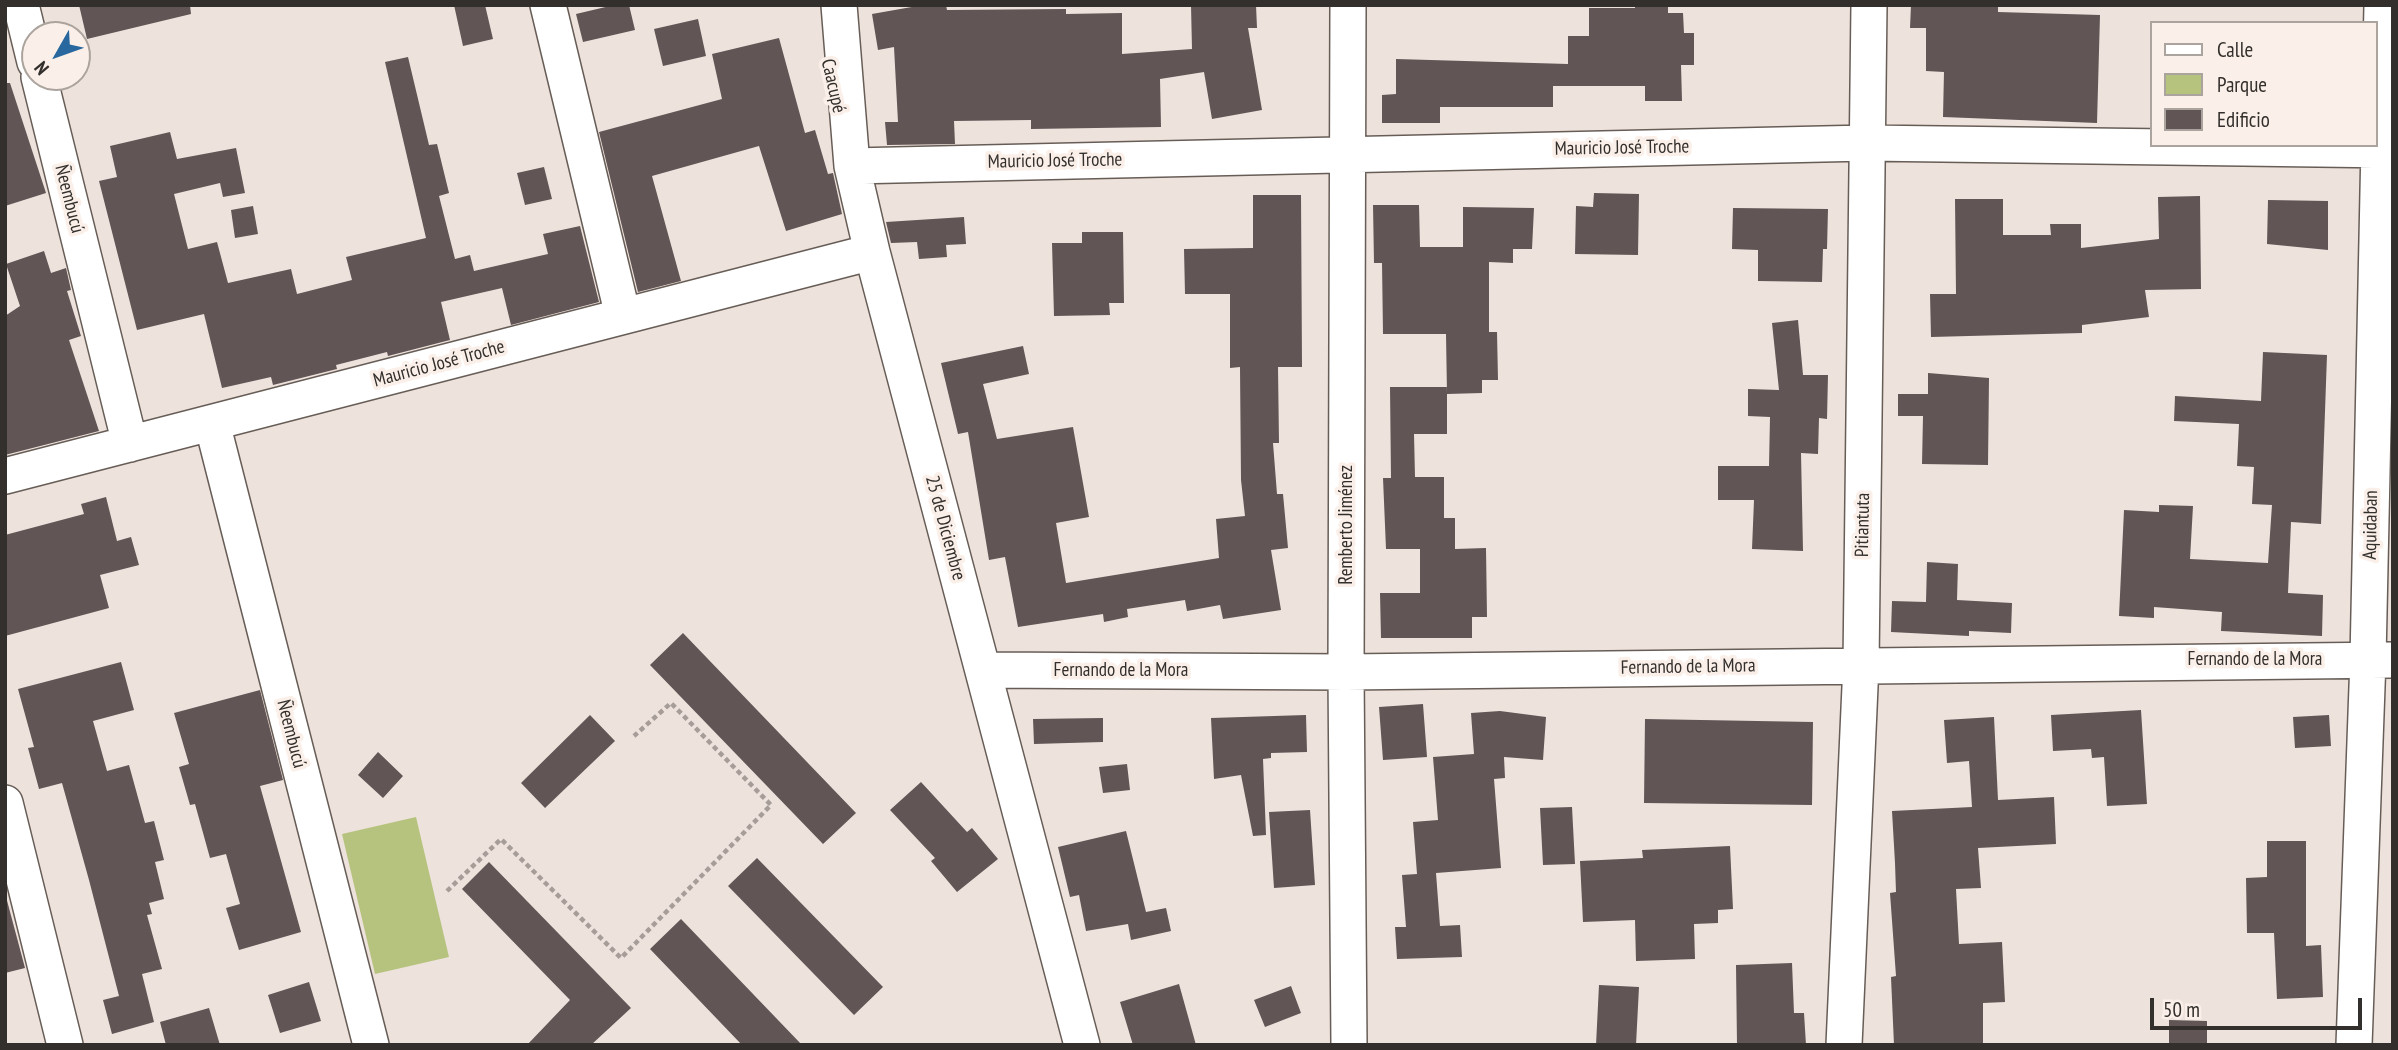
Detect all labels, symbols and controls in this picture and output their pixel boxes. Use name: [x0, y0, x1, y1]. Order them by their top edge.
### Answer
north arrow: [21, 21, 91, 91]
legend: [2150, 21, 2377, 147]
text: Calle: [2217, 36, 2253, 63]
text: N: [29, 57, 54, 80]
street label: Caacupé: [816, 57, 850, 115]
text: Parque: [2217, 71, 2267, 98]
text: Edificio: [2217, 106, 2270, 133]
street label: Mauricio José Troche: [1554, 135, 1690, 161]
street label: Mauricio José Troche: [987, 148, 1123, 174]
street label: Ñeembucú: [50, 162, 88, 236]
street label: Mauricio José Troche: [371, 336, 507, 392]
street label: Remberto Jiménez: [1336, 465, 1358, 585]
street label: 25 de Diciembre: [920, 473, 970, 583]
street label: Aquidaban: [2359, 490, 2383, 560]
street label: Pitiantuta: [1851, 493, 1875, 557]
street label: Fernando de la Mora: [2188, 649, 2322, 671]
street label: Fernando de la Mora: [1620, 654, 1756, 680]
street label: Fernando de la Mora: [1054, 660, 1188, 682]
street label: Ñeembucú: [272, 697, 310, 771]
scale bar: [2153, 984, 2365, 1028]
text: 50 m: [2163, 996, 2200, 1023]

